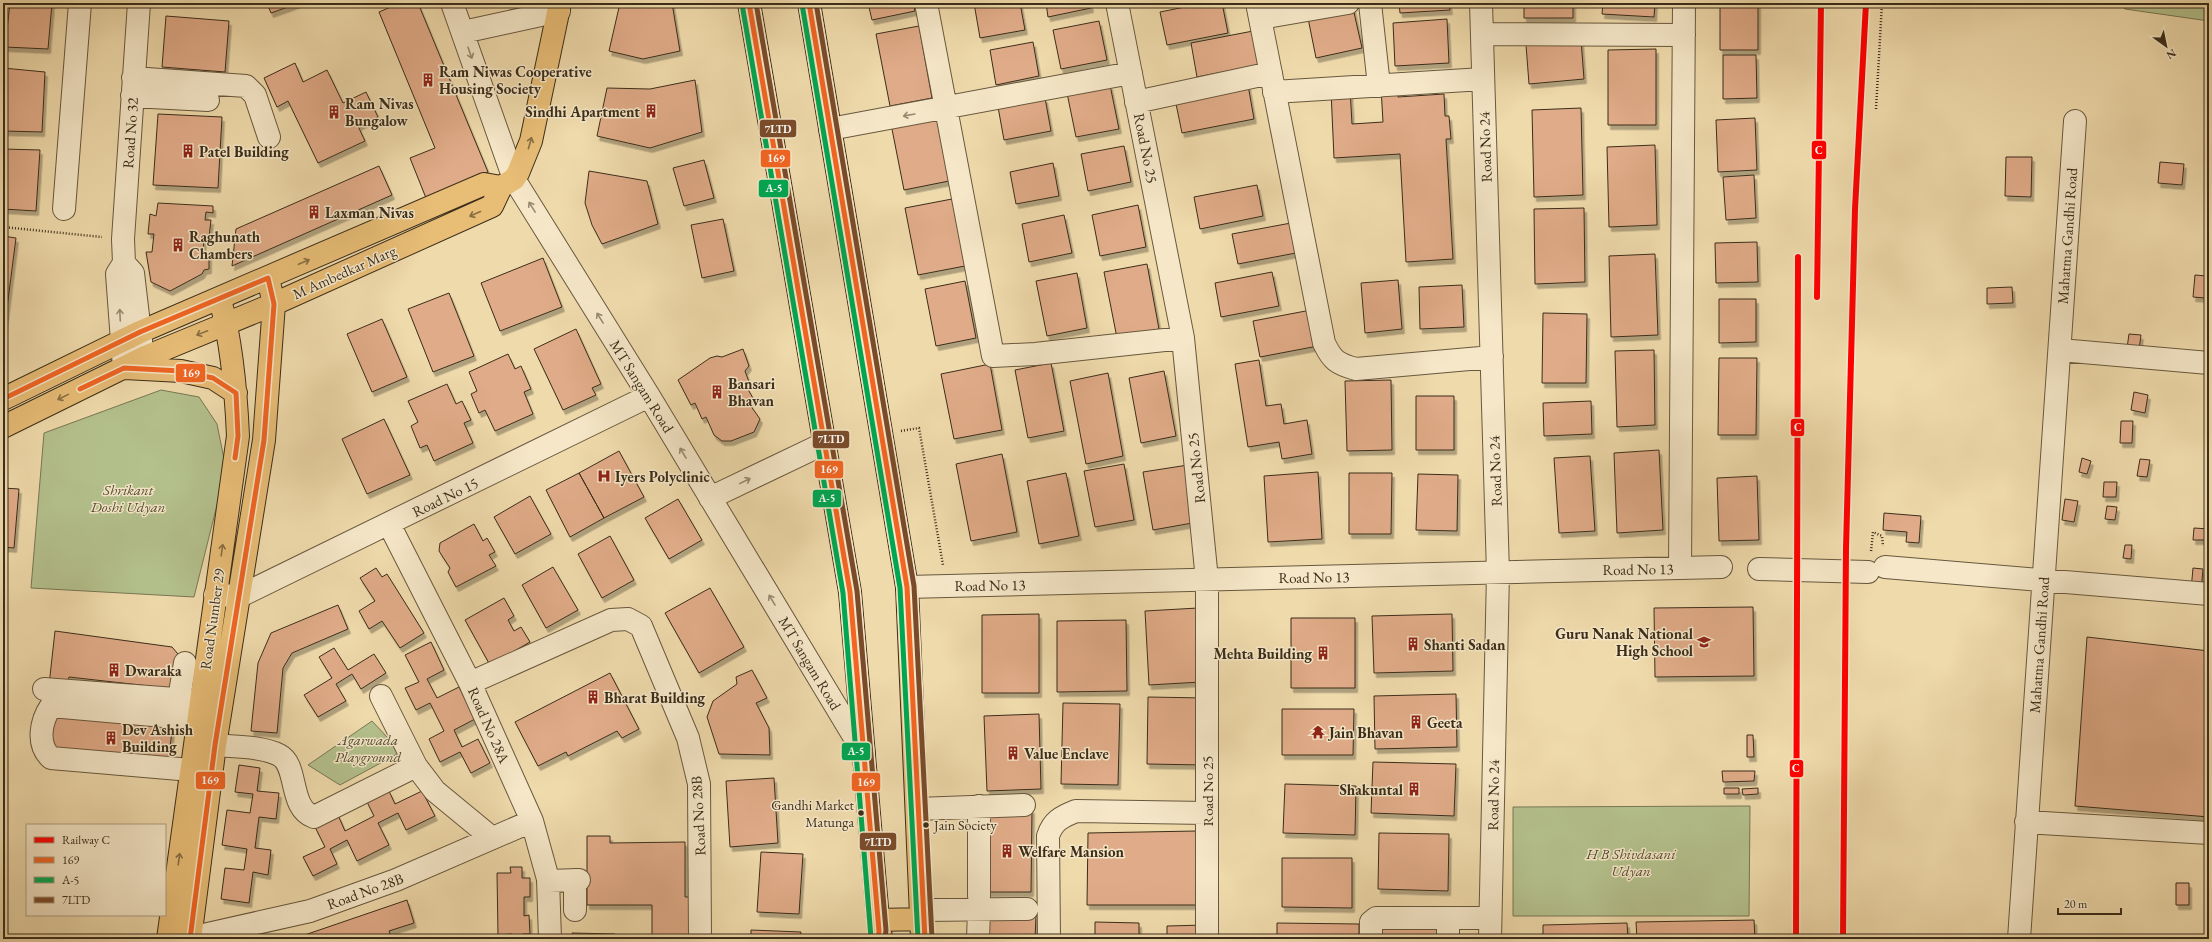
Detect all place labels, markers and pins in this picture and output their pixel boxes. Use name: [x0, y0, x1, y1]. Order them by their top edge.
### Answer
place label: Ram Niwas Cooperative Housing Society: [439, 62, 592, 98]
building icon: Ram Niwas Cooperative Housing Society: [420, 72, 436, 88]
place label: Ram Nivas Bungalow: [345, 94, 414, 130]
place label: Sindhi Apartment: [525, 102, 640, 121]
building icon: Sindhi Apartment: [643, 103, 659, 119]
building icon: Ram Nivas Bungalow: [326, 104, 342, 120]
place label: Patel Building: [199, 142, 289, 161]
building icon: Patel Building: [180, 143, 196, 159]
place label: Laxman Nivas: [325, 203, 414, 222]
building icon: Laxman Nivas: [306, 204, 322, 220]
place label: Raghunath Chambers: [189, 227, 261, 263]
building icon: Raghunath Chambers: [170, 237, 186, 253]
place label: Bansari Bhavan: [728, 374, 776, 410]
building icon: Bansari Bhavan: [709, 384, 725, 400]
place label: Iyers Polyclinic: [615, 467, 710, 486]
hospital icon: Iyers Polyclinic: [596, 468, 612, 484]
place label: Guru Nanak National High School: [1555, 624, 1694, 660]
school or university icon: Guru Nanak National High School: [1696, 634, 1712, 650]
place label: Shanti Sadan: [1424, 635, 1506, 654]
building icon: Shanti Sadan: [1405, 636, 1421, 652]
place label: Mehta Building: [1214, 644, 1312, 663]
building icon: Mehta Building: [1315, 645, 1331, 661]
place label: Dwaraka: [125, 661, 182, 680]
building icon: Dwaraka: [106, 662, 122, 678]
place label: Bharat Building: [604, 688, 706, 707]
building icon: Bharat Building: [585, 689, 601, 705]
place label: Geeta: [1427, 713, 1463, 732]
building icon: Geeta: [1408, 714, 1424, 730]
place label: Dev Ashish Building: [122, 720, 194, 756]
place label: Jain Bhavan: [1327, 723, 1404, 742]
temple icon: Jain Bhavan: [1310, 724, 1326, 740]
building icon: Dev Ashish Building: [103, 730, 119, 746]
place label: Value Enclave: [1024, 744, 1109, 763]
building icon: Value Enclave: [1005, 745, 1021, 761]
place label: Shakuntal: [1339, 780, 1404, 799]
building icon: Shakuntal: [1406, 781, 1422, 797]
place label: Gandhi Market Matunga: [771, 796, 855, 831]
marker: Gandhi Market Matunga: [856, 808, 866, 818]
place label: Jain Society: [933, 816, 997, 834]
marker: Jain Society: [921, 820, 931, 830]
place label: Welfare Mansion: [1018, 842, 1125, 861]
building icon: Welfare Mansion: [999, 843, 1015, 859]

